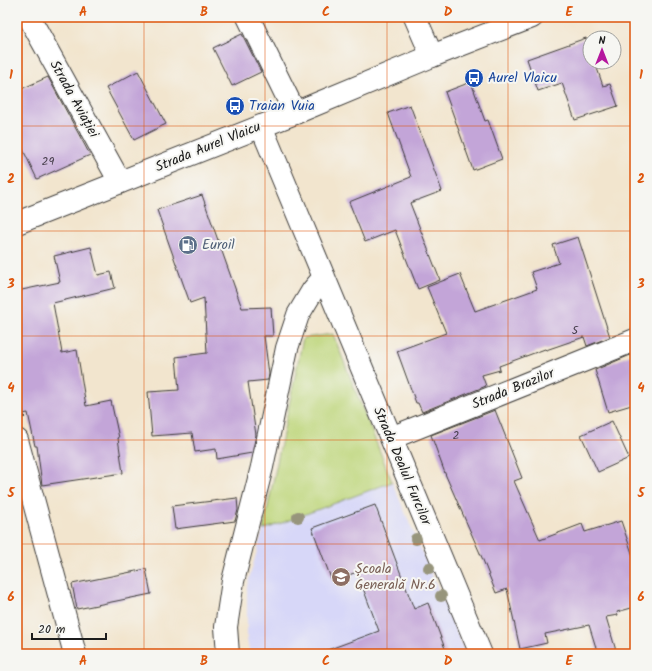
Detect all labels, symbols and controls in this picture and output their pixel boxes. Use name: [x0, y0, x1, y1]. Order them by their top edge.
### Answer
text: A: [79, 2, 87, 23]
text: B: [200, 2, 208, 23]
text: C: [322, 2, 330, 23]
text: D: [444, 2, 453, 23]
text: E: [565, 2, 573, 23]
north arrow: [582, 30, 622, 70]
text: N: [599, 32, 606, 50]
street label: Strada Aviației: [44, 56, 105, 142]
text: 1: [9, 65, 13, 86]
text: 1: [639, 65, 643, 86]
bus stop icon: Aurel Vlaicu: [463, 67, 485, 89]
place label: Aurel Vlaicu: [488, 67, 557, 89]
bus stop icon: Traian Vuia: [224, 95, 246, 117]
place label: Traian Vuia: [249, 95, 315, 117]
street label: Strada Aurel Vlaicu: [152, 116, 264, 178]
house number: 29: [42, 152, 55, 171]
text: 2: [7, 169, 15, 190]
text: 2: [637, 169, 645, 190]
fuel station icon: Euroil: [177, 234, 199, 256]
place label: Euroil: [202, 234, 235, 256]
text: 3: [6, 274, 15, 295]
text: 3: [636, 274, 645, 295]
house number: 5: [572, 321, 580, 340]
street label: Strada Brazilor: [468, 362, 559, 416]
text: 4: [7, 378, 15, 399]
text: 4: [637, 378, 645, 399]
street label: Strada Dealul Furcilor: [367, 403, 437, 530]
house number: 2: [453, 426, 460, 445]
text: 5: [7, 483, 16, 504]
text: 5: [637, 483, 646, 504]
place label: Școala Generală Nr.6: [355, 558, 436, 596]
school or university icon: Școala Generală Nr.6: [330, 566, 352, 588]
text: 6: [7, 587, 15, 608]
text: 6: [637, 587, 645, 608]
scale bar: [32, 615, 106, 641]
text: 20 m: [38, 620, 66, 639]
text: A: [79, 651, 87, 671]
text: B: [200, 651, 208, 671]
text: C: [322, 651, 330, 671]
text: D: [444, 651, 453, 671]
text: E: [565, 651, 573, 671]

